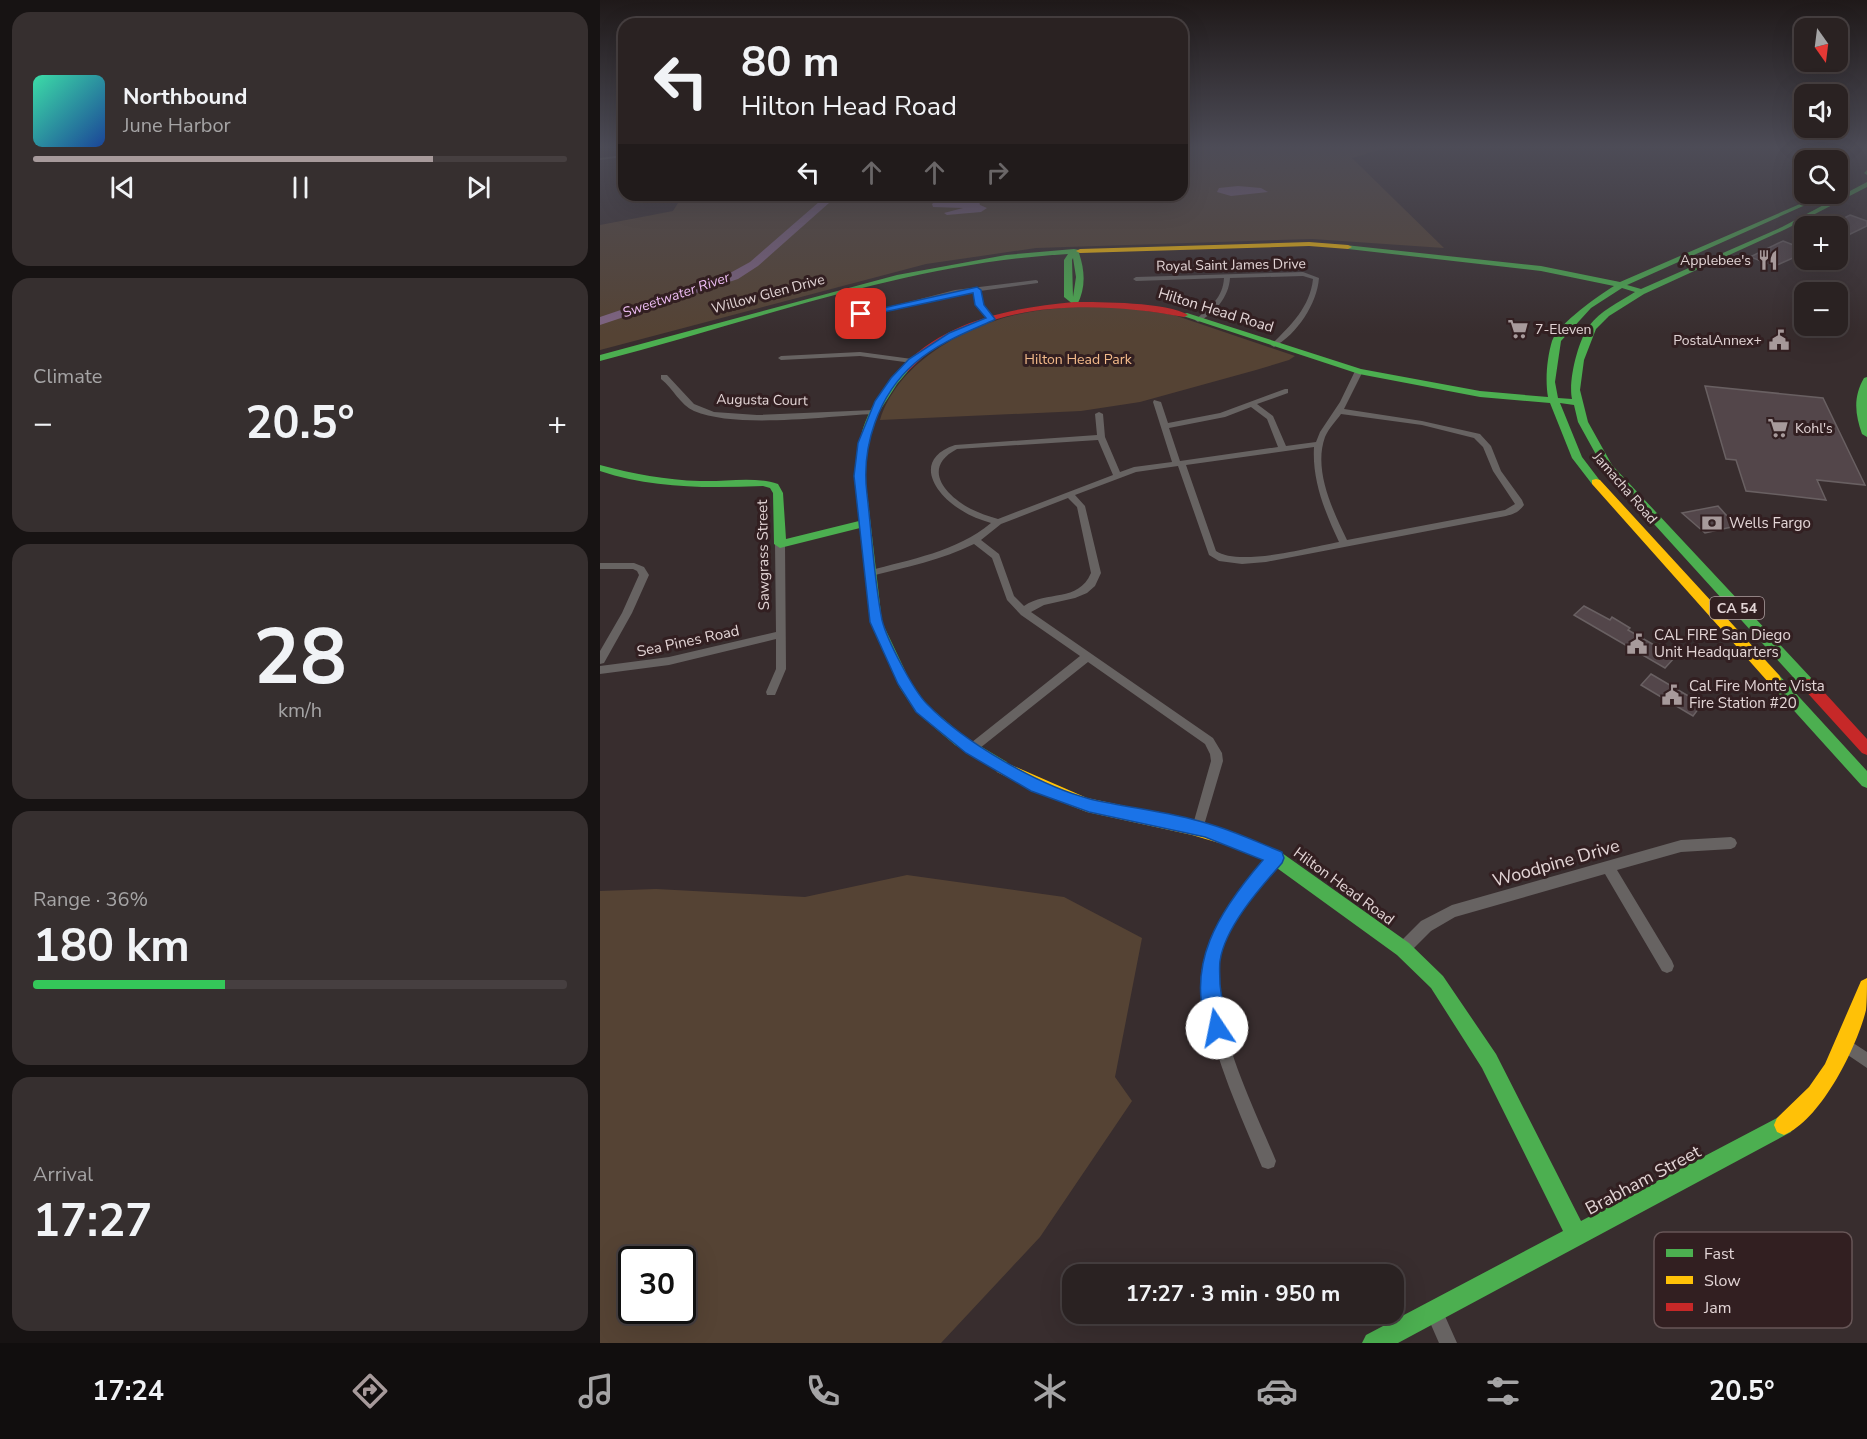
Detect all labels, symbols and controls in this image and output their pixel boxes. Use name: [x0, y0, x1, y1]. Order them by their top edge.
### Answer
north arrow: [1794, 18, 1848, 72]
map controls: [1794, 18, 1848, 336]
text: 80 m: [741, 34, 840, 91]
icon: left: [642, 42, 720, 120]
text: Northbound: [123, 82, 247, 112]
button: sound: [1794, 84, 1848, 138]
text: Hilton Head Road: [741, 88, 957, 125]
text: June Harbor: [123, 112, 231, 139]
button: search: [1794, 150, 1848, 204]
icon: left: [792, 156, 825, 189]
icon: ahead: [855, 156, 888, 189]
icon: ahead: [918, 156, 951, 189]
icon: right: [981, 156, 1014, 189]
icon: previous: [106, 171, 139, 204]
icon: pause: [284, 171, 317, 204]
icon: next: [462, 171, 495, 204]
button: +: [1794, 216, 1848, 270]
restaurant icon: Applebee's: [1756, 248, 1780, 272]
place label: Applebee's: [1680, 251, 1751, 270]
street label: Royal Saint James Drive: [1156, 254, 1306, 276]
water label: Sweetwater River: [620, 267, 733, 322]
street label: Willow Glen Drive: [709, 270, 827, 318]
button: −: [1794, 282, 1848, 336]
street label: Hilton Head Road: [1156, 283, 1276, 337]
pin: [835, 288, 886, 339]
icon: arrive: [844, 297, 877, 330]
supermarket icon: 7-Eleven: [1506, 317, 1530, 341]
place label: 7-Eleven: [1535, 320, 1591, 339]
public building icon: PostalAnnex+: [1767, 328, 1791, 352]
place label: PostalAnnex+: [1673, 331, 1762, 350]
park label: Hilton Head Park: [1024, 350, 1133, 369]
text: Climate: [33, 363, 102, 390]
street label: Augusta Court: [716, 390, 808, 410]
text: 20.5°: [245, 393, 355, 454]
text: −: [33, 401, 53, 446]
text: +: [547, 401, 567, 446]
supermarket icon: Kohl's: [1766, 416, 1790, 440]
place label: Kohl's: [1795, 419, 1833, 438]
street label: Jamacha Road: [1588, 447, 1661, 528]
street label: Sawgrass Street: [752, 499, 774, 611]
bank icon: Wells Fargo: [1700, 511, 1724, 535]
place label: Wells Fargo: [1729, 513, 1811, 533]
road number: CA 54: [1710, 597, 1764, 619]
text: 28: [253, 604, 347, 711]
street label: Sea Pines Road: [635, 620, 741, 662]
place label: CAL FIRE San Diego Unit Headquarters: [1654, 625, 1791, 662]
public building icon: CAL FIRE San Diego Unit Headquarters: [1625, 632, 1649, 656]
place label: Cal Fire Monte Vista Fire Station #20: [1689, 676, 1825, 713]
public building icon: Cal Fire Monte Vista Fire Station #20: [1660, 683, 1684, 707]
text: km/h: [278, 697, 322, 724]
street label: Woodpine Drive: [1490, 833, 1622, 893]
street label: Hilton Head Road: [1290, 843, 1398, 929]
text: Range · 36%: [33, 886, 148, 913]
text: 180 km: [33, 916, 190, 977]
position arrow: [1185, 996, 1249, 1060]
street label: Brabham Street: [1581, 1139, 1706, 1221]
text: Arrival: [33, 1161, 93, 1188]
text: 17:27: [33, 1191, 152, 1252]
legend: [1654, 1232, 1852, 1328]
text: Fast: [1704, 1243, 1735, 1265]
speed limit sign: 30: [618, 1246, 696, 1324]
text: Slow: [1704, 1270, 1741, 1292]
text: 17:27 · 3 min · 950 m: [1126, 1279, 1340, 1309]
text: Jam: [1703, 1297, 1731, 1319]
icon: directions: [349, 1370, 391, 1412]
icon: music: [575, 1370, 617, 1412]
icon: phone: [802, 1370, 844, 1412]
icon: climate: [1029, 1370, 1071, 1412]
icon: car: [1256, 1370, 1298, 1412]
icon: filters: [1482, 1370, 1524, 1412]
text: 17:24: [92, 1373, 164, 1410]
text: 20.5°: [1709, 1373, 1775, 1410]

